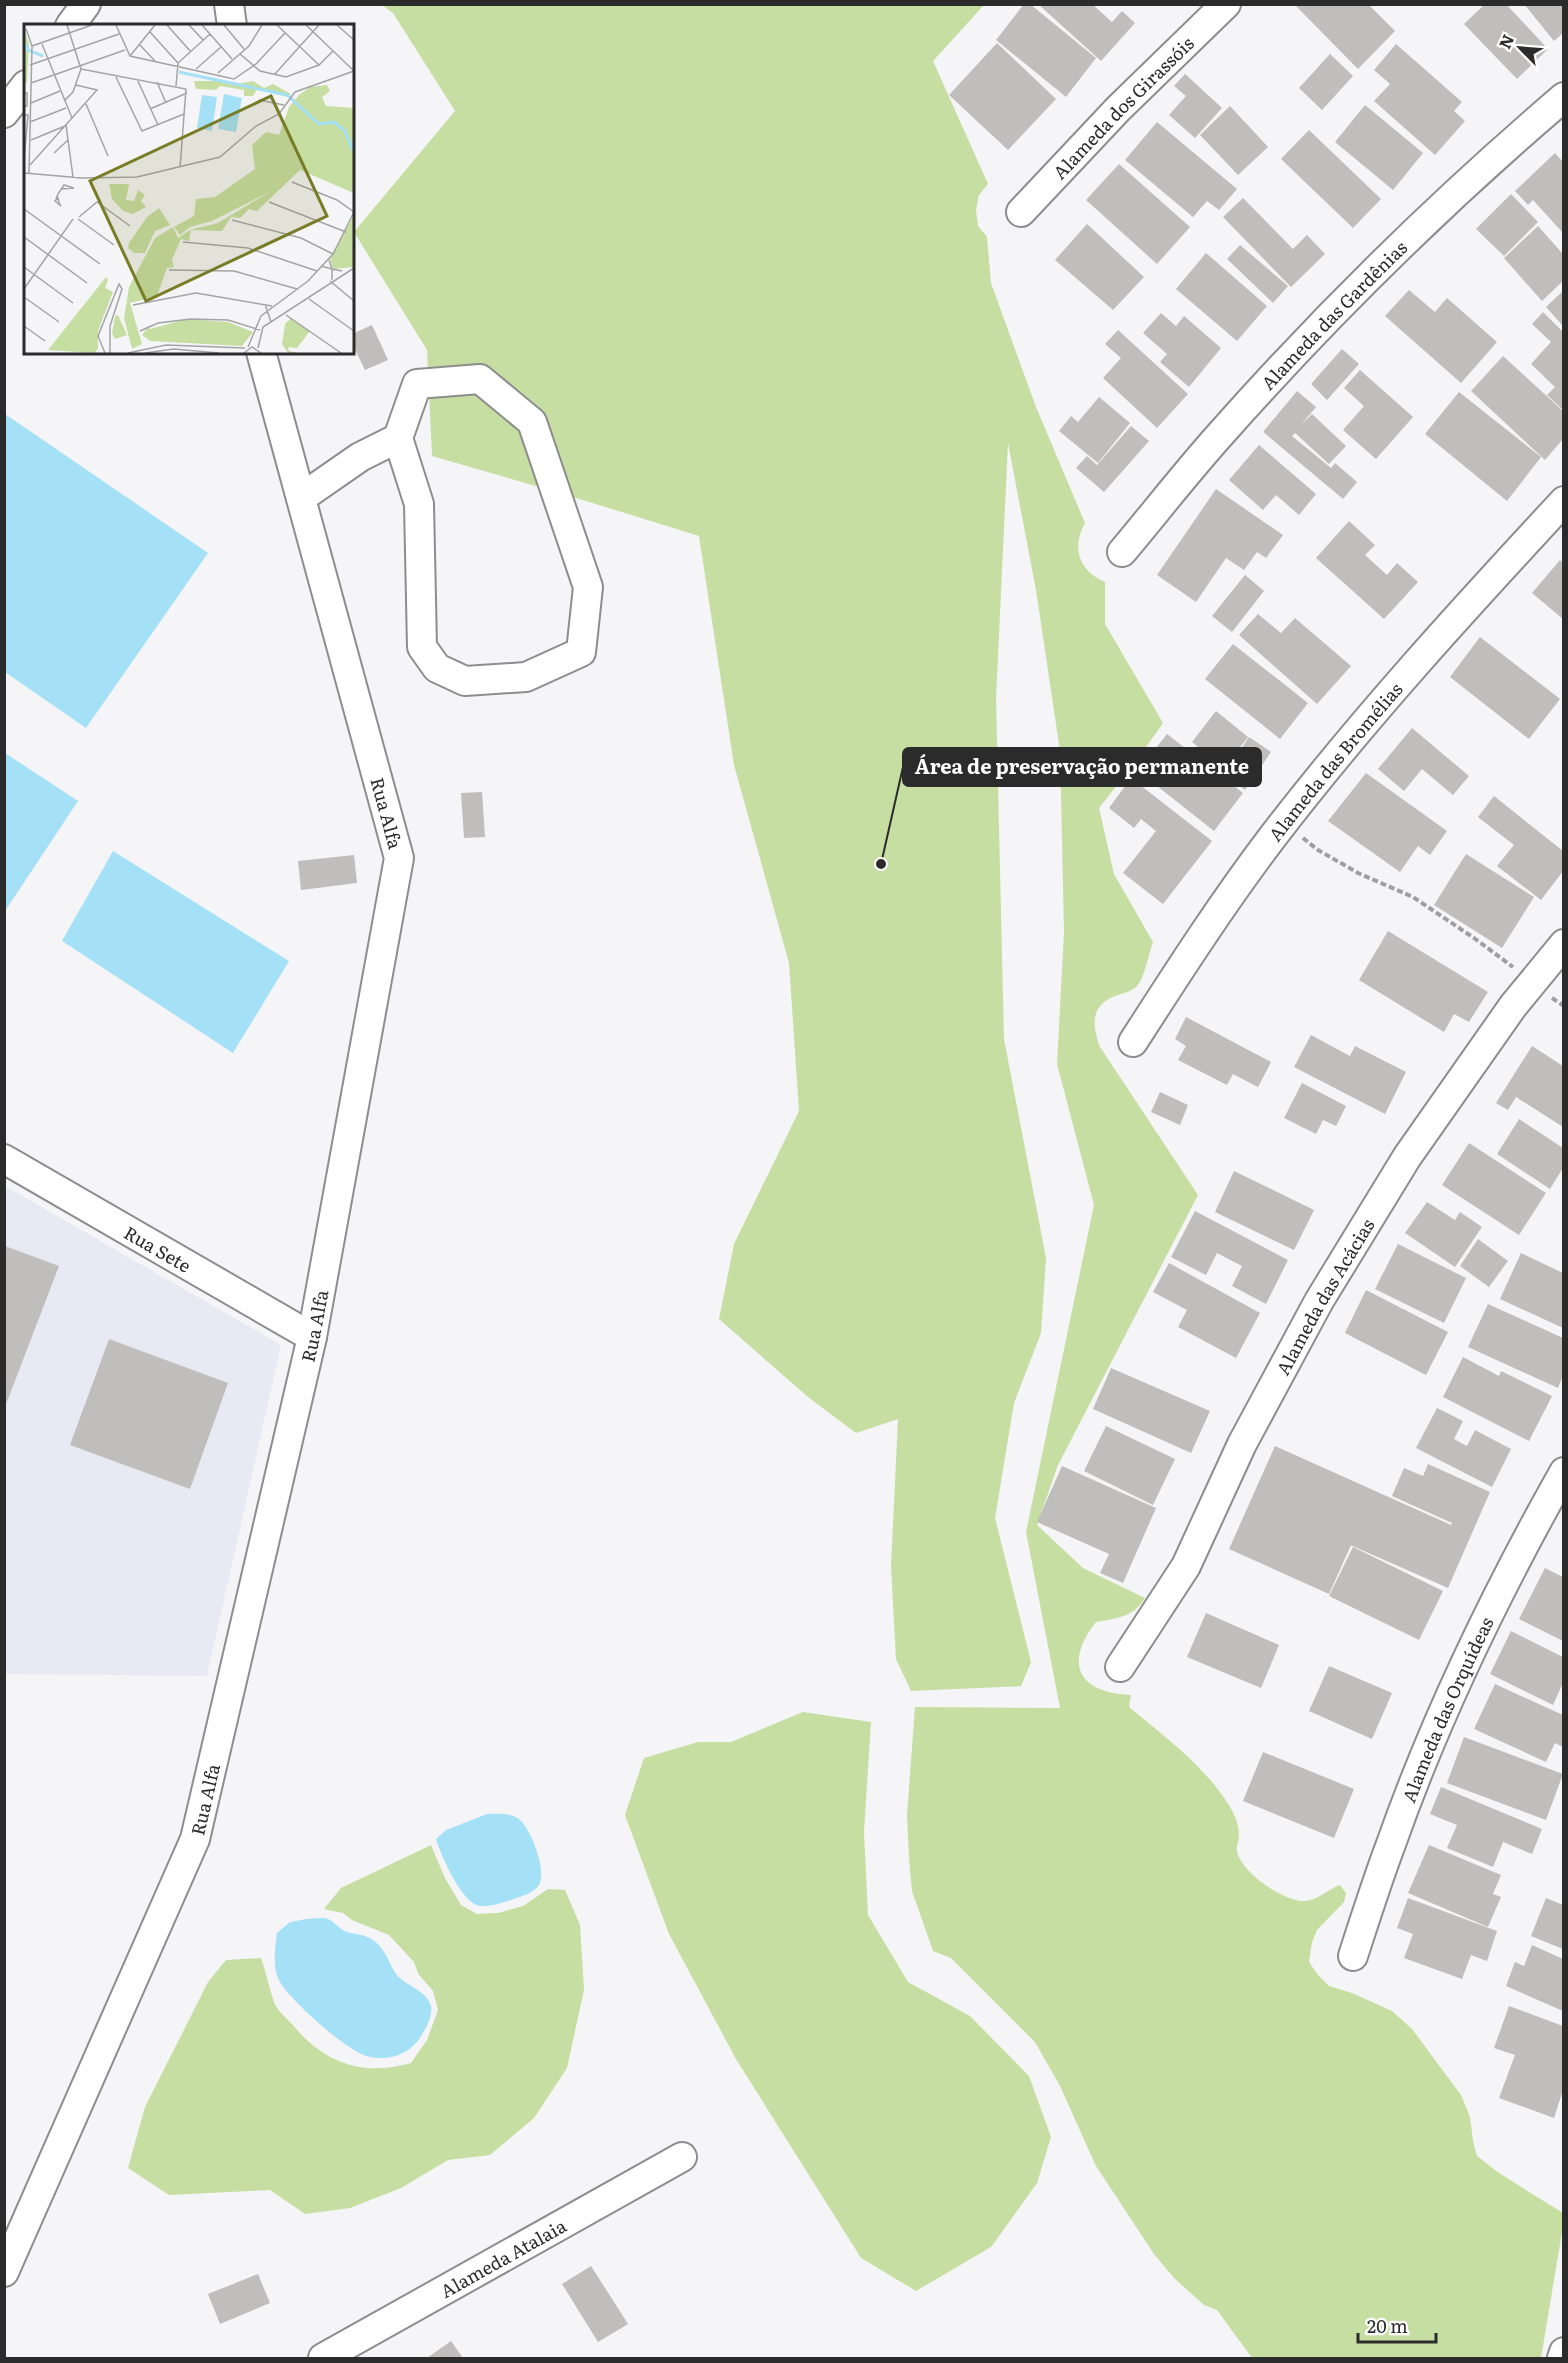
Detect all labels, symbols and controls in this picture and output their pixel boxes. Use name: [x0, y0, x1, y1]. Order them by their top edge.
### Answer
north arrow: [1490, 18, 1550, 78]
inset map: [24, 24, 354, 354]
street label: Alameda dos Girassóis: [1046, 30, 1199, 185]
text: N: [1492, 30, 1519, 52]
street label: Alameda das Gardênias: [1254, 234, 1412, 395]
street label: Alameda das Bromélias: [1261, 676, 1408, 846]
callout: Área de preservação permanente: [903, 748, 1261, 786]
text: Área de preservação permanente: [915, 750, 1249, 780]
street label: Rua Alfa: [365, 774, 410, 852]
street label: Alameda das Acácias: [1268, 1213, 1380, 1379]
street label: Rua Sete: [120, 1218, 197, 1278]
street label: Rua Alfa: [293, 1287, 334, 1364]
street label: Alameda das Orquídeas: [1394, 1612, 1499, 1806]
street label: Rua Alfa: [183, 1761, 226, 1838]
street label: Alameda Atalaia: [435, 2211, 571, 2303]
scale bar: [1358, 2306, 1436, 2344]
text: 20 m: [1367, 2312, 1408, 2339]

